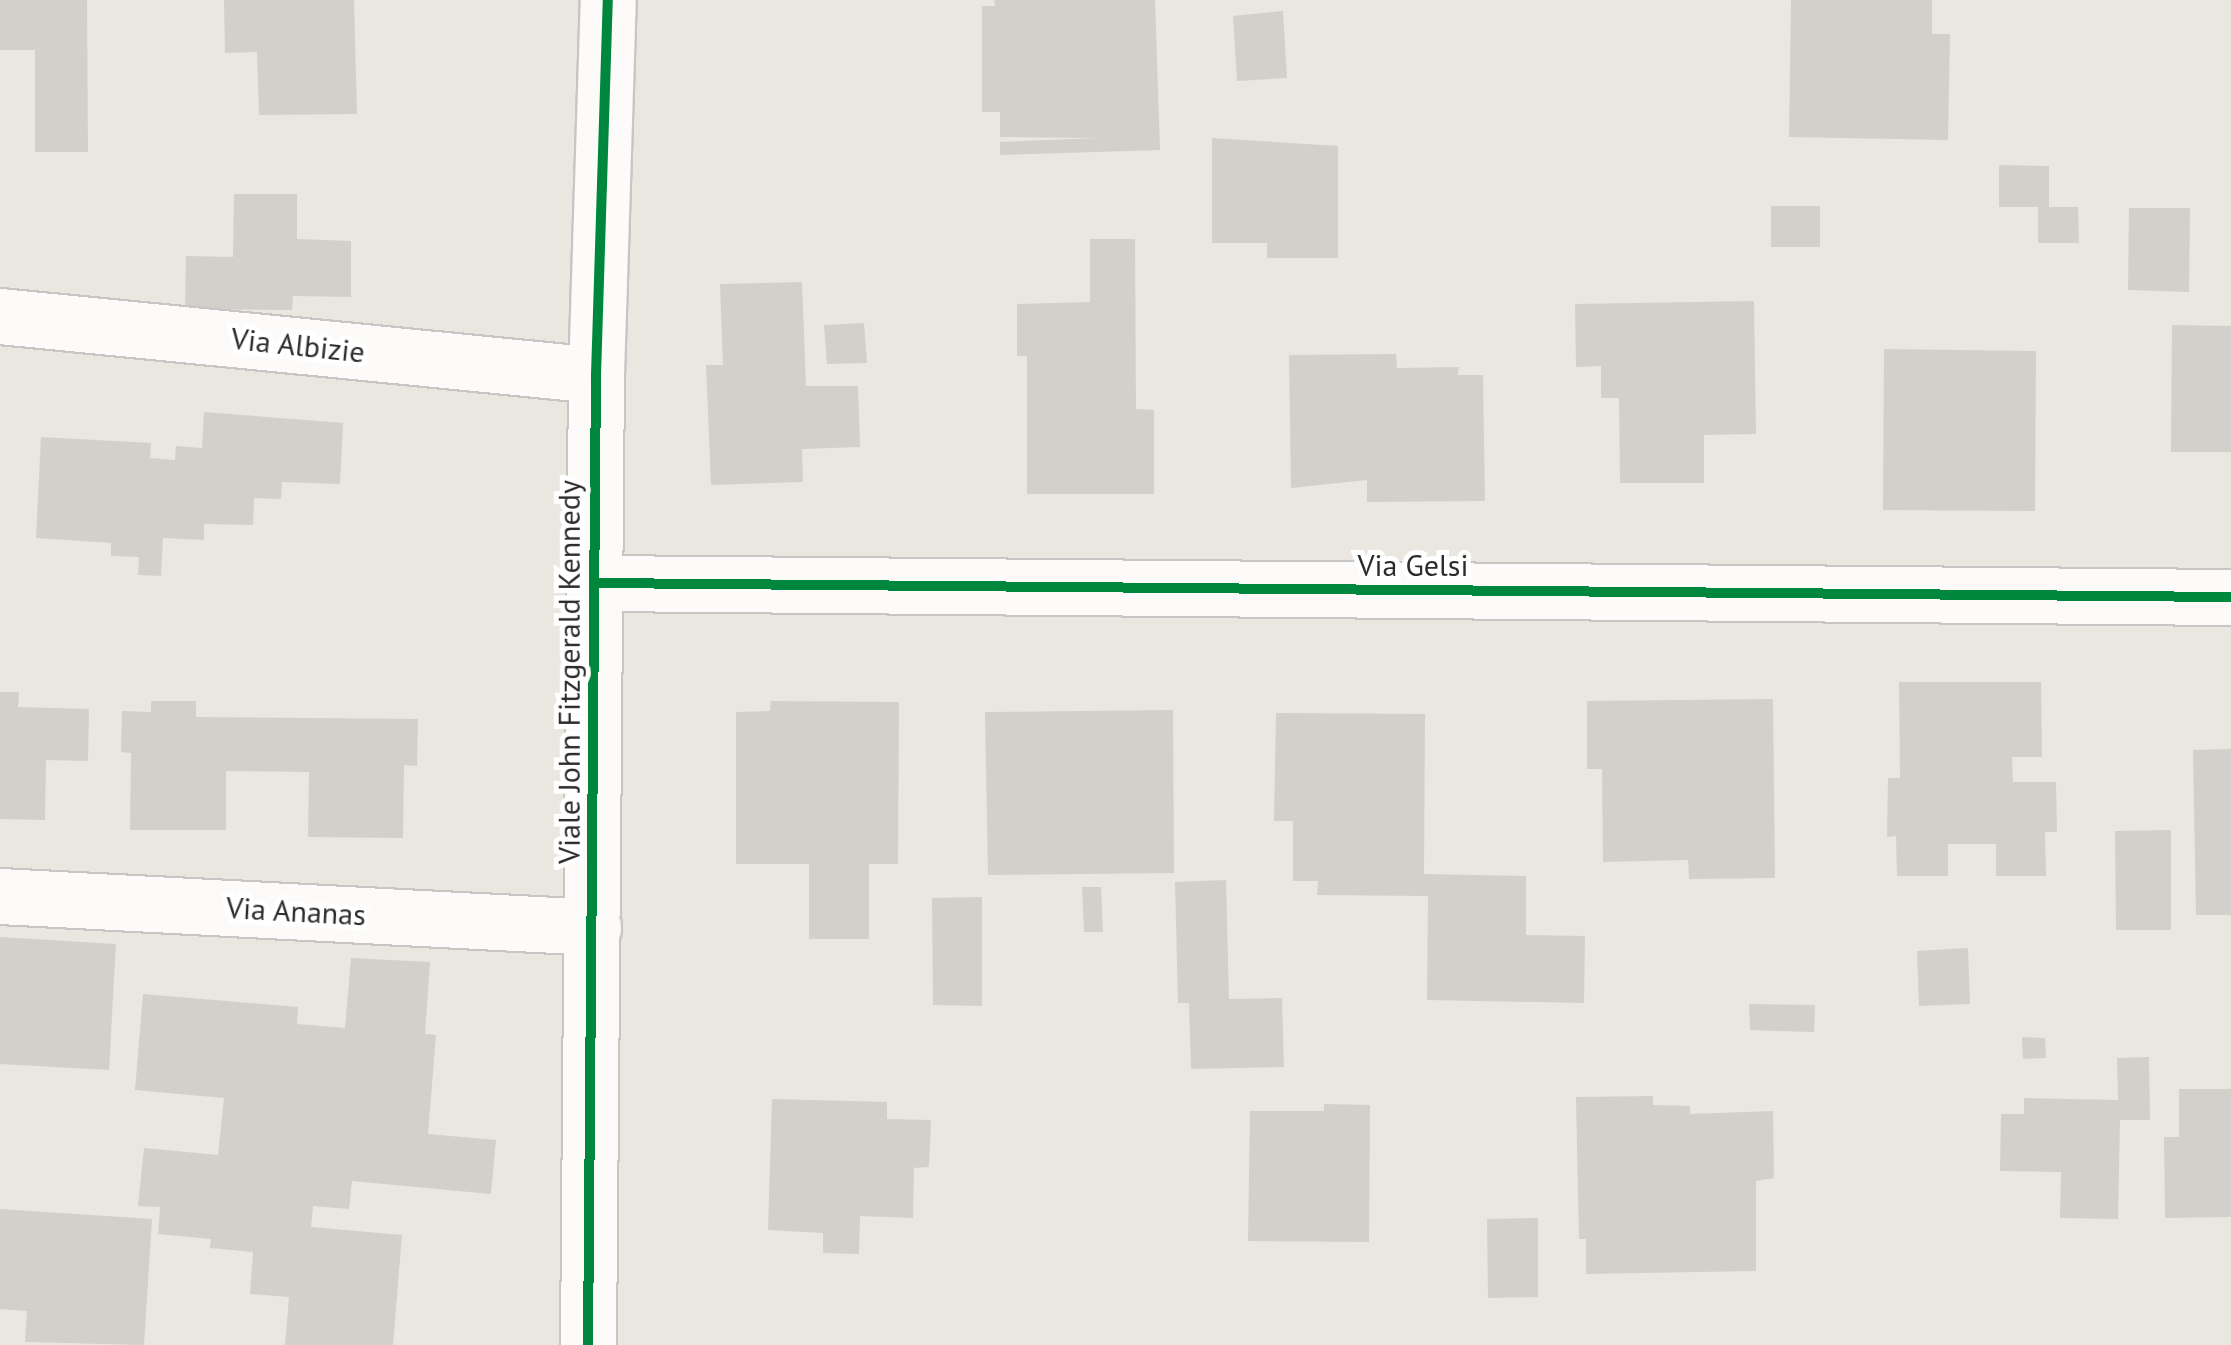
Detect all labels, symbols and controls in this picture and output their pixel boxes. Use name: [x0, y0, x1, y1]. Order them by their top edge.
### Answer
street label: Via Albizie: [229, 320, 367, 370]
street label: Viale John Fitzgerald Kennedy: [551, 480, 587, 864]
street label: Via Gelsi: [1358, 547, 1468, 583]
street label: Via Ananas: [225, 889, 367, 933]

